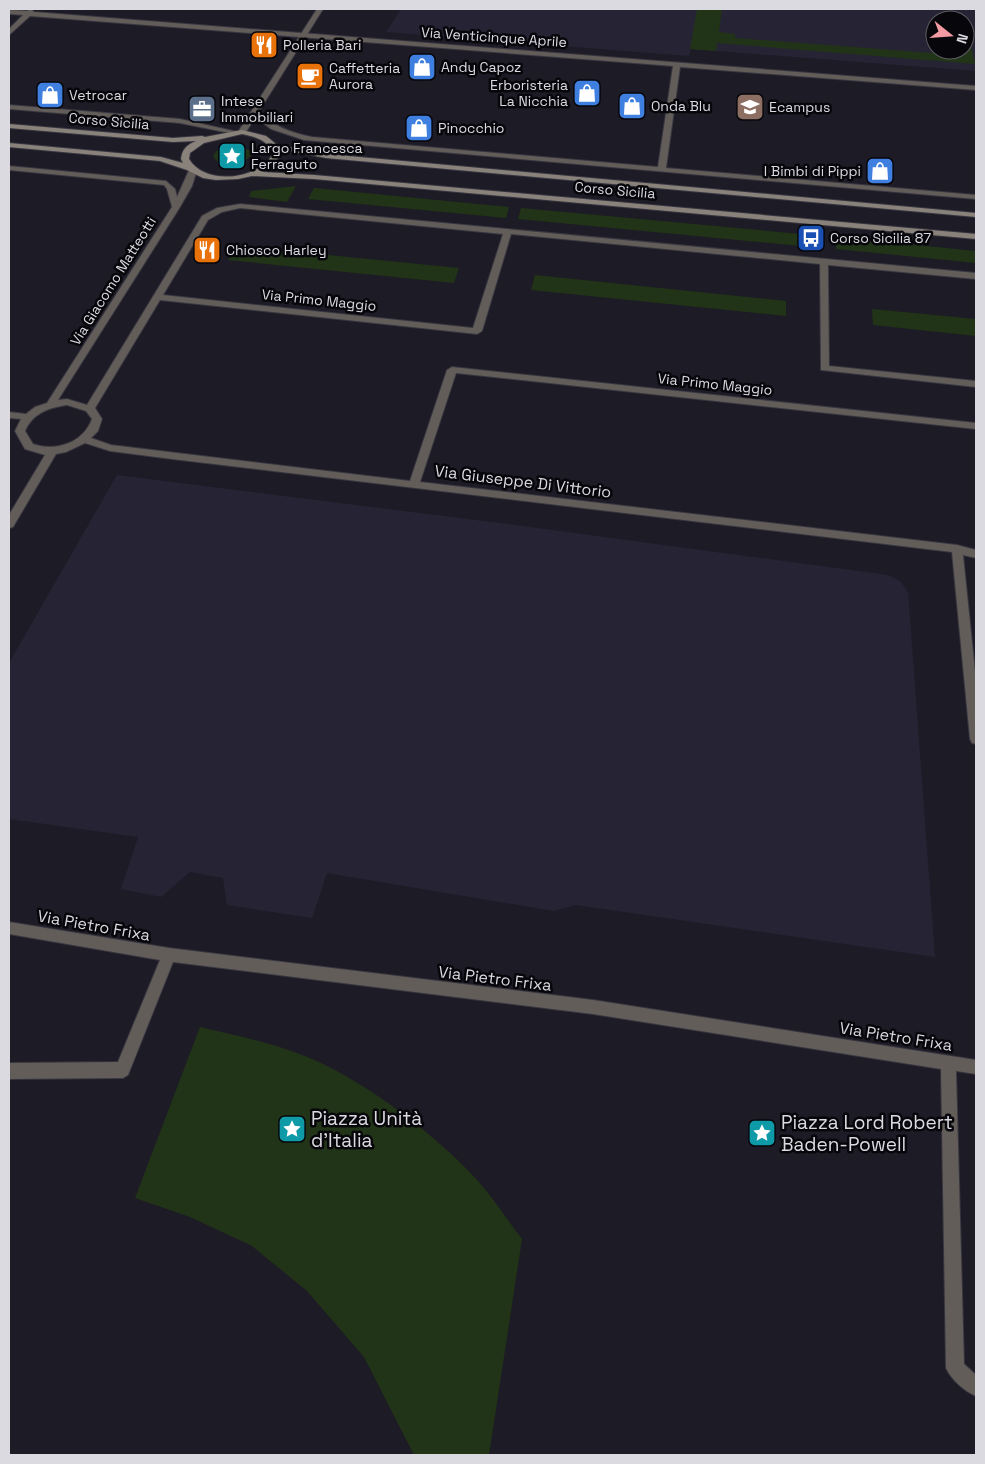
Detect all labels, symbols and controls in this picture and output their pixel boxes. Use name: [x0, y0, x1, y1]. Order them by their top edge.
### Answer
north arrow: [925, 10, 975, 60]
street label: Via Venticinque Aprile: [420, 23, 568, 51]
restaurant icon: Polleria Bari: [249, 30, 279, 60]
text: N: [952, 32, 972, 46]
place label: Polleria Bari: [283, 36, 361, 54]
shop icon: Andy Capoz: [407, 52, 437, 82]
place label: Andy Capoz: [441, 58, 521, 76]
place label: Caffetteria Aurora: [329, 59, 400, 93]
cafe icon: Caffetteria Aurora: [295, 61, 325, 91]
place label: Erboristeria La Nicchia: [490, 76, 568, 110]
shop icon: Erboristeria La Nicchia: [572, 78, 602, 108]
shop icon: Vetrocar: [35, 80, 65, 110]
place label: Vetrocar: [69, 86, 127, 104]
shop icon: Onda Blu: [617, 91, 647, 121]
place label: Intese Immobiliari: [221, 92, 293, 126]
school or university icon: Ecampus: [735, 92, 765, 122]
office icon: Intese Immobiliari: [187, 94, 217, 124]
place label: Onda Blu: [651, 97, 711, 115]
place label: Ecampus: [769, 98, 830, 116]
street label: Corso Sicilia: [68, 108, 150, 134]
shop icon: Pinocchio: [404, 113, 434, 143]
place label: Pinocchio: [438, 119, 505, 137]
place label: Largo Francesca Ferraguto: [251, 139, 363, 173]
place icon: Largo Francesca Ferraguto: [217, 141, 247, 171]
shop icon: I Bimbi di Pippi: [865, 156, 895, 186]
place label: I Bimbi di Pippi: [764, 162, 861, 180]
street label: Corso Sicilia: [574, 177, 656, 203]
street label: Via Giacomo Matteotti: [66, 213, 160, 349]
bus stop icon: Corso Sicilia 87: [796, 223, 826, 253]
place label: Corso Sicilia 87: [830, 229, 931, 247]
restaurant icon: Chiosco Harley: [192, 235, 222, 265]
place label: Chiosco Harley: [226, 241, 326, 259]
street label: Via Primo Maggio: [261, 285, 377, 315]
street label: Via Primo Maggio: [657, 369, 773, 399]
street label: Via Giuseppe Di Vittorio: [433, 460, 613, 503]
street label: Via Pietro Frixa: [36, 905, 152, 946]
street label: Via Pietro Frixa: [437, 961, 553, 996]
street label: Via Pietro Frixa: [838, 1017, 954, 1056]
place label: Piazza Unità d'Italia: [311, 1106, 422, 1153]
place label: Piazza Lord Robert Baden-Powell: [781, 1110, 953, 1157]
place icon: Piazza Unità d'Italia: [277, 1114, 307, 1144]
place icon: Piazza Lord Robert Baden-Powell: [747, 1118, 777, 1148]

